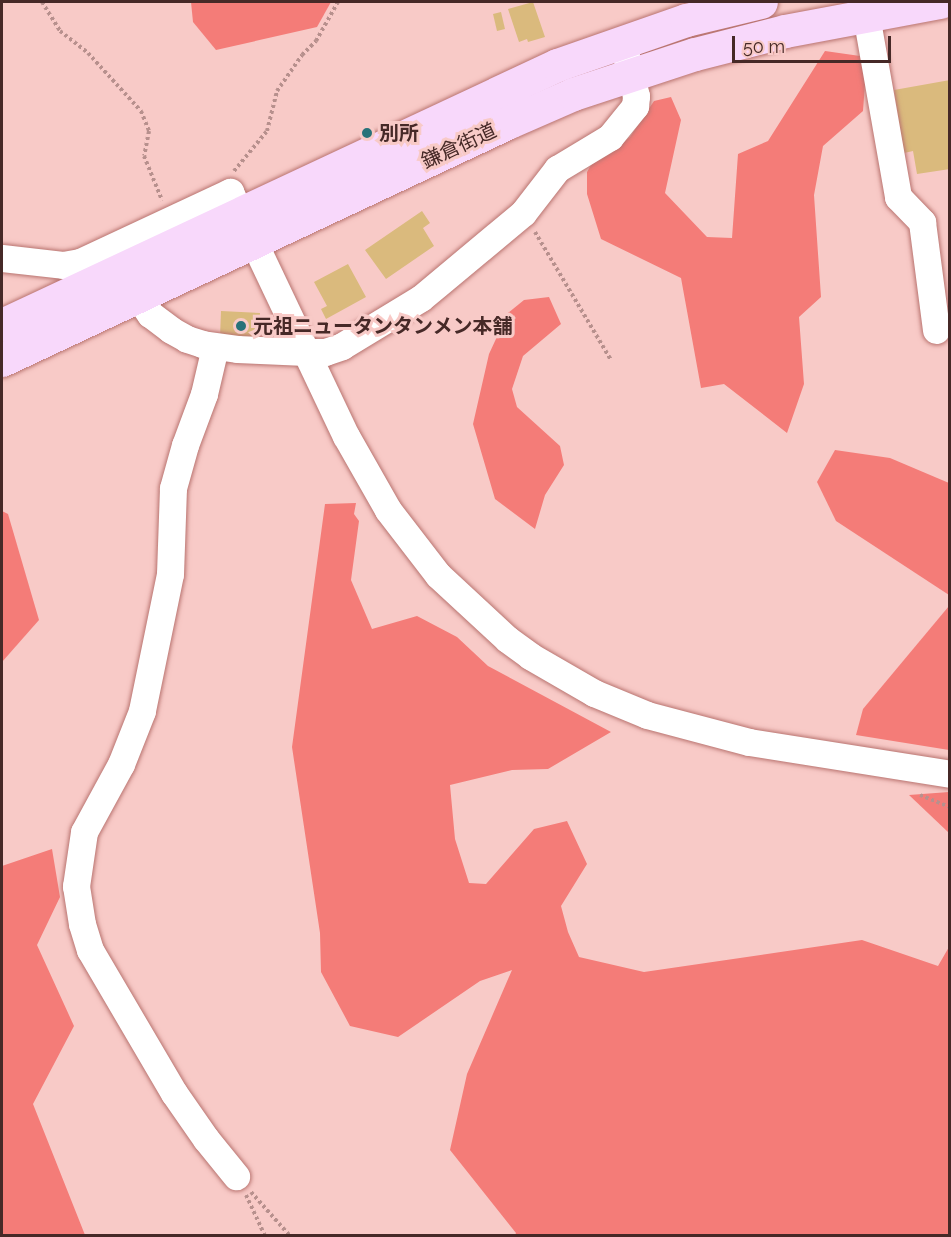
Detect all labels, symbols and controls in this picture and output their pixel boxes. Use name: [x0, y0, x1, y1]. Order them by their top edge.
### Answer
scale bar: [735, 24, 894, 62]
text: 50 m: [743, 36, 785, 57]
street label: 鎌倉街道: [418, 118, 500, 174]
place label: 別所: [379, 121, 419, 145]
marker: 別所: [360, 126, 374, 140]
place label: 元祖ニュータンタンメン本舗: [253, 314, 513, 338]
marker: 元祖ニュータンタンメン本舗: [234, 319, 248, 333]

